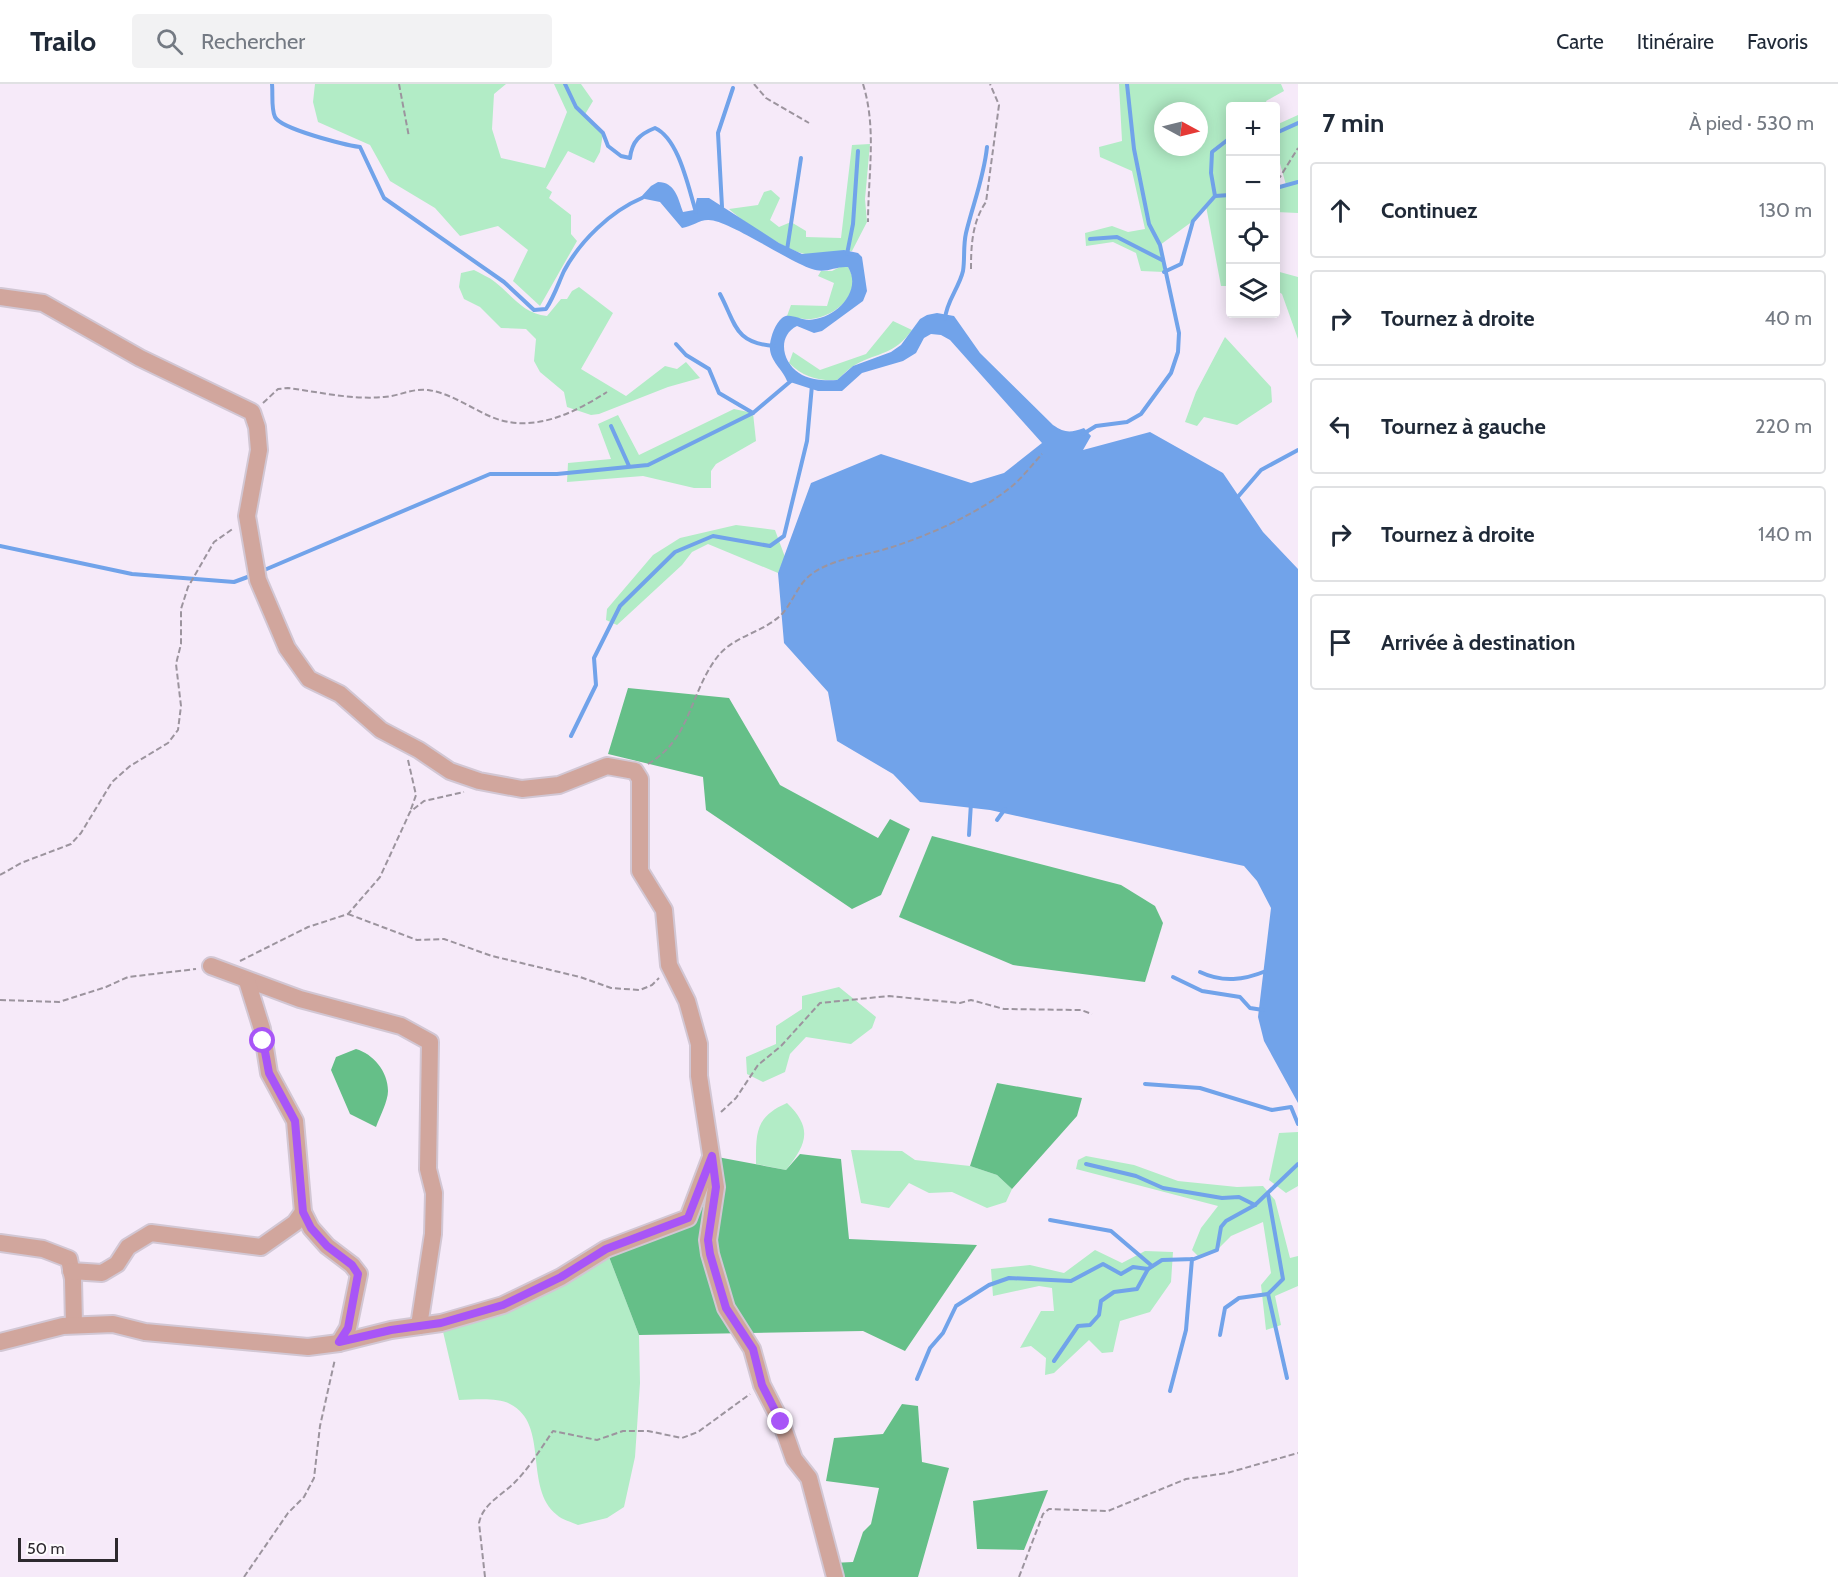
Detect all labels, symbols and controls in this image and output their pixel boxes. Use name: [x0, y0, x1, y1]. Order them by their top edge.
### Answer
search box: [132, 14, 552, 68]
text: Trailo: [30, 24, 96, 58]
icon: search: [153, 25, 186, 58]
text: Rechercher: [201, 28, 305, 55]
text: Carte: [1556, 29, 1604, 54]
text: Itinéraire: [1637, 29, 1714, 54]
text: Favoris: [1747, 29, 1808, 54]
north arrow: [1154, 102, 1208, 156]
map controls: [1226, 102, 1280, 318]
button: +: [1226, 102, 1280, 156]
text: 7 min: [1322, 107, 1384, 139]
text: À pied · 530 m: [1689, 111, 1814, 135]
button: −: [1226, 156, 1280, 210]
icon: ahead: [1324, 194, 1357, 227]
text: Continuez: [1381, 197, 1478, 224]
text: 130 m: [1759, 198, 1812, 222]
button: locate: [1226, 210, 1280, 264]
button: layers: [1226, 264, 1280, 318]
icon: right: [1324, 302, 1357, 335]
text: Tournez à droite: [1381, 305, 1535, 332]
text: 40 m: [1764, 306, 1812, 330]
icon: left: [1324, 410, 1357, 443]
text: Tournez à gauche: [1381, 413, 1546, 440]
text: 220 m: [1755, 414, 1812, 438]
icon: right: [1324, 518, 1357, 551]
text: Tournez à droite: [1381, 521, 1535, 548]
text: 140 m: [1758, 522, 1812, 546]
icon: arrive: [1324, 626, 1357, 659]
text: Arrivée à destination: [1381, 629, 1575, 656]
route start: [249, 1027, 275, 1053]
route end: [767, 1408, 793, 1434]
scale bar: [18, 1535, 118, 1562]
text: 50 m: [27, 1539, 64, 1558]

